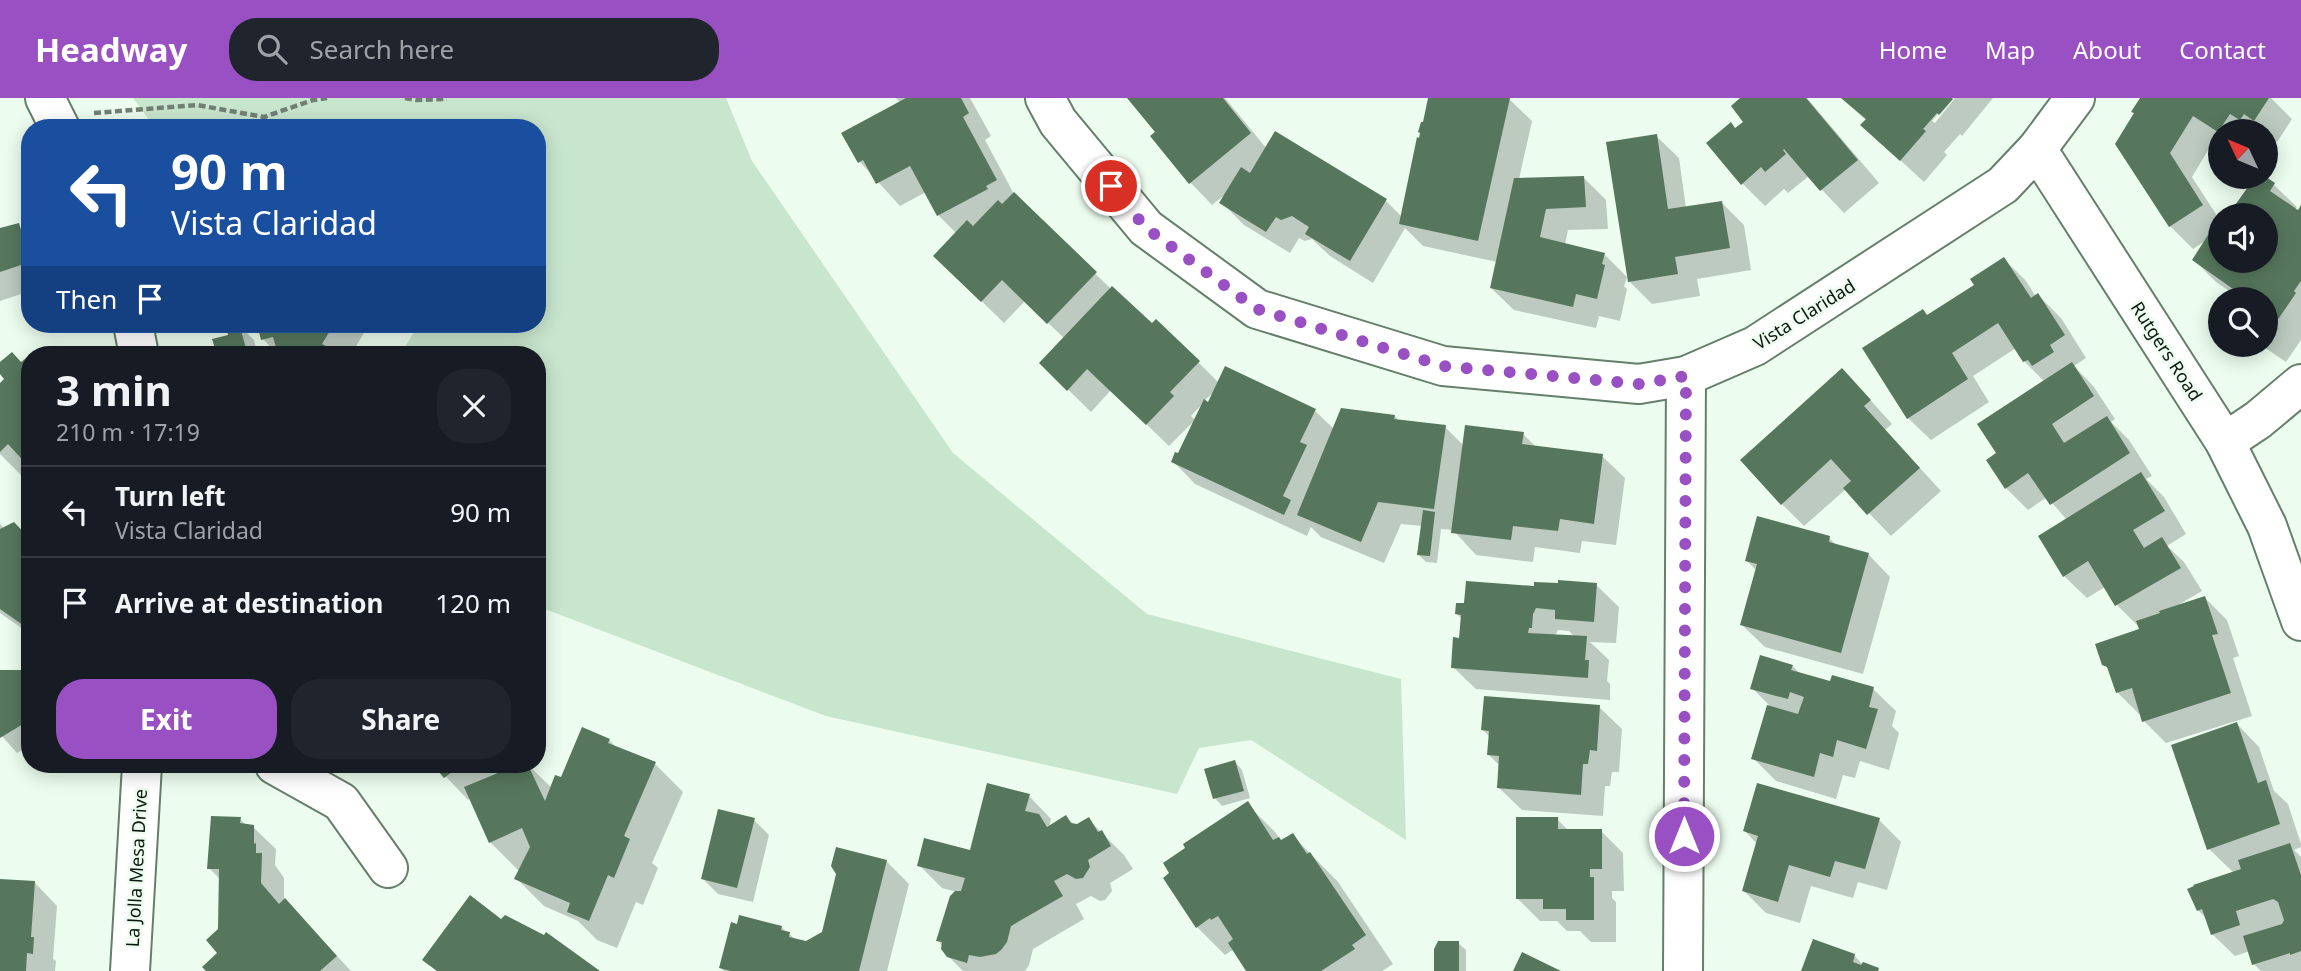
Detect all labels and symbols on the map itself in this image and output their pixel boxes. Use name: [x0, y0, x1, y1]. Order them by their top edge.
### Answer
north arrow: [2208, 119, 2278, 189]
pin: [1081, 156, 1141, 216]
street label: Vista Claridad: [1749, 273, 1859, 355]
street label: Rutgers Road: [2126, 297, 2208, 405]
street label: La Jolla Mesa Drive: [120, 788, 152, 948]
position arrow: [1647, 799, 1721, 873]

